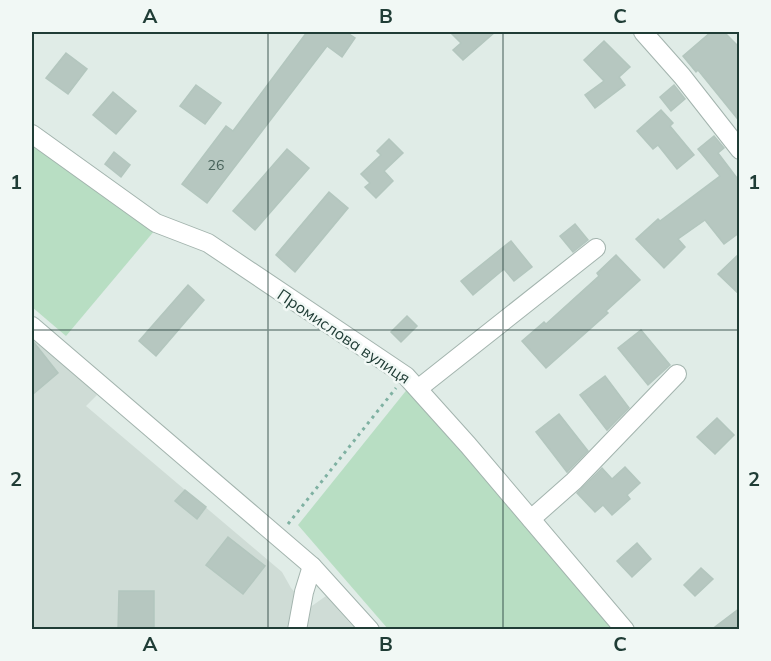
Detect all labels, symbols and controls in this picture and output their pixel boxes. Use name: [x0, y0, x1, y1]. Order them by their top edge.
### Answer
text: A: [143, 3, 158, 28]
text: B: [379, 3, 393, 28]
text: C: [613, 3, 627, 28]
house number: 26: [208, 156, 224, 174]
text: 1: [10, 169, 22, 194]
text: 1: [748, 169, 760, 194]
street label: Промислова вулиця: [274, 284, 414, 388]
text: 2: [10, 466, 22, 491]
text: 2: [748, 466, 760, 491]
text: A: [143, 631, 158, 656]
text: B: [379, 631, 393, 656]
text: C: [613, 631, 627, 656]

